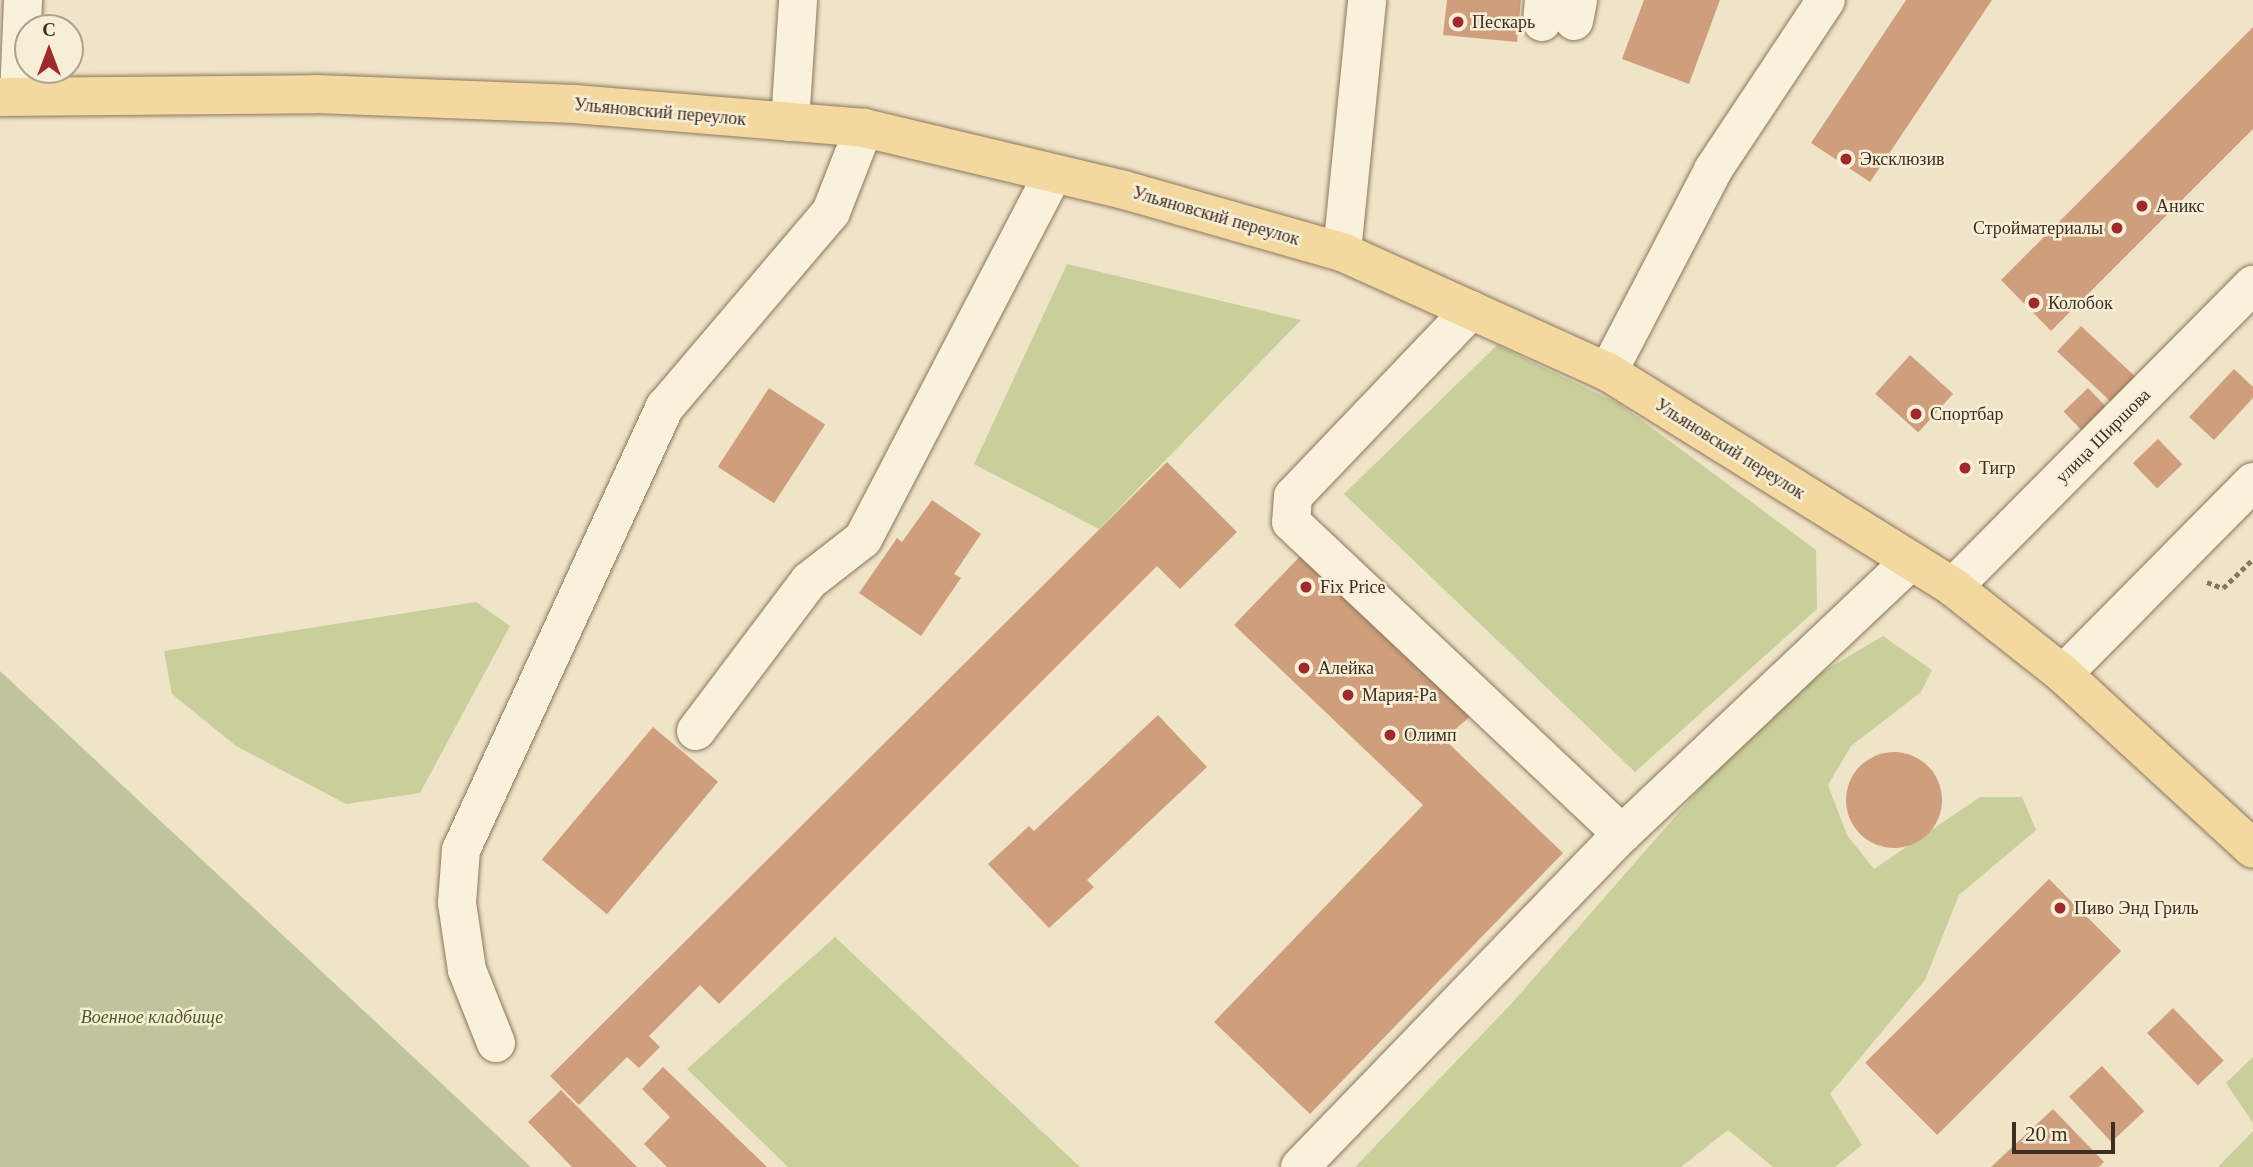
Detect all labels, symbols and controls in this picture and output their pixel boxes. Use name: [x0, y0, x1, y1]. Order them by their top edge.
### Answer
place label: Пескарь: [1472, 11, 1535, 33]
north arrow: [14, 14, 84, 84]
marker: Пескарь: [1450, 14, 1466, 30]
text: С: [42, 19, 56, 40]
street label: Ульяновский переулок: [573, 94, 747, 130]
place label: Эксклюзив: [1860, 148, 1945, 170]
marker: Эксклюзив: [1838, 151, 1854, 167]
street label: Ульяновский переулок: [1130, 182, 1302, 250]
place label: Аникс: [2156, 195, 2205, 217]
marker: Аникс: [2134, 198, 2150, 214]
place label: Стройматериалы: [1973, 217, 2103, 239]
marker: Стройматериалы: [2109, 220, 2125, 236]
place label: Колобок: [2048, 292, 2113, 314]
marker: Колобок: [2026, 295, 2042, 311]
street label: улица Ширшова: [2051, 384, 2155, 488]
street label: Ульяновский переулок: [1651, 394, 1809, 504]
place label: Спортбар: [1930, 403, 2003, 425]
marker: Спортбар: [1908, 406, 1924, 422]
place label: Тигр: [1979, 457, 2016, 479]
marker: Тигр: [1957, 460, 1973, 476]
place label: Fix Price: [1320, 576, 1385, 598]
marker: Fix Price: [1298, 579, 1314, 595]
place label: Алейка: [1318, 657, 1374, 679]
marker: Алейка: [1296, 660, 1312, 676]
place label: Мария-Ра: [1362, 684, 1437, 706]
marker: Мария-Ра: [1340, 687, 1356, 703]
place label: Олимп: [1404, 724, 1457, 746]
marker: Олимп: [1382, 727, 1398, 743]
place label: Пиво Энд Гриль: [2074, 897, 2199, 919]
marker: Пиво Энд Гриль: [2052, 900, 2068, 916]
park label: Военное кладбище: [81, 1006, 223, 1028]
scale bar: [2015, 1108, 2118, 1152]
text: 20 m: [2025, 1122, 2068, 1146]

